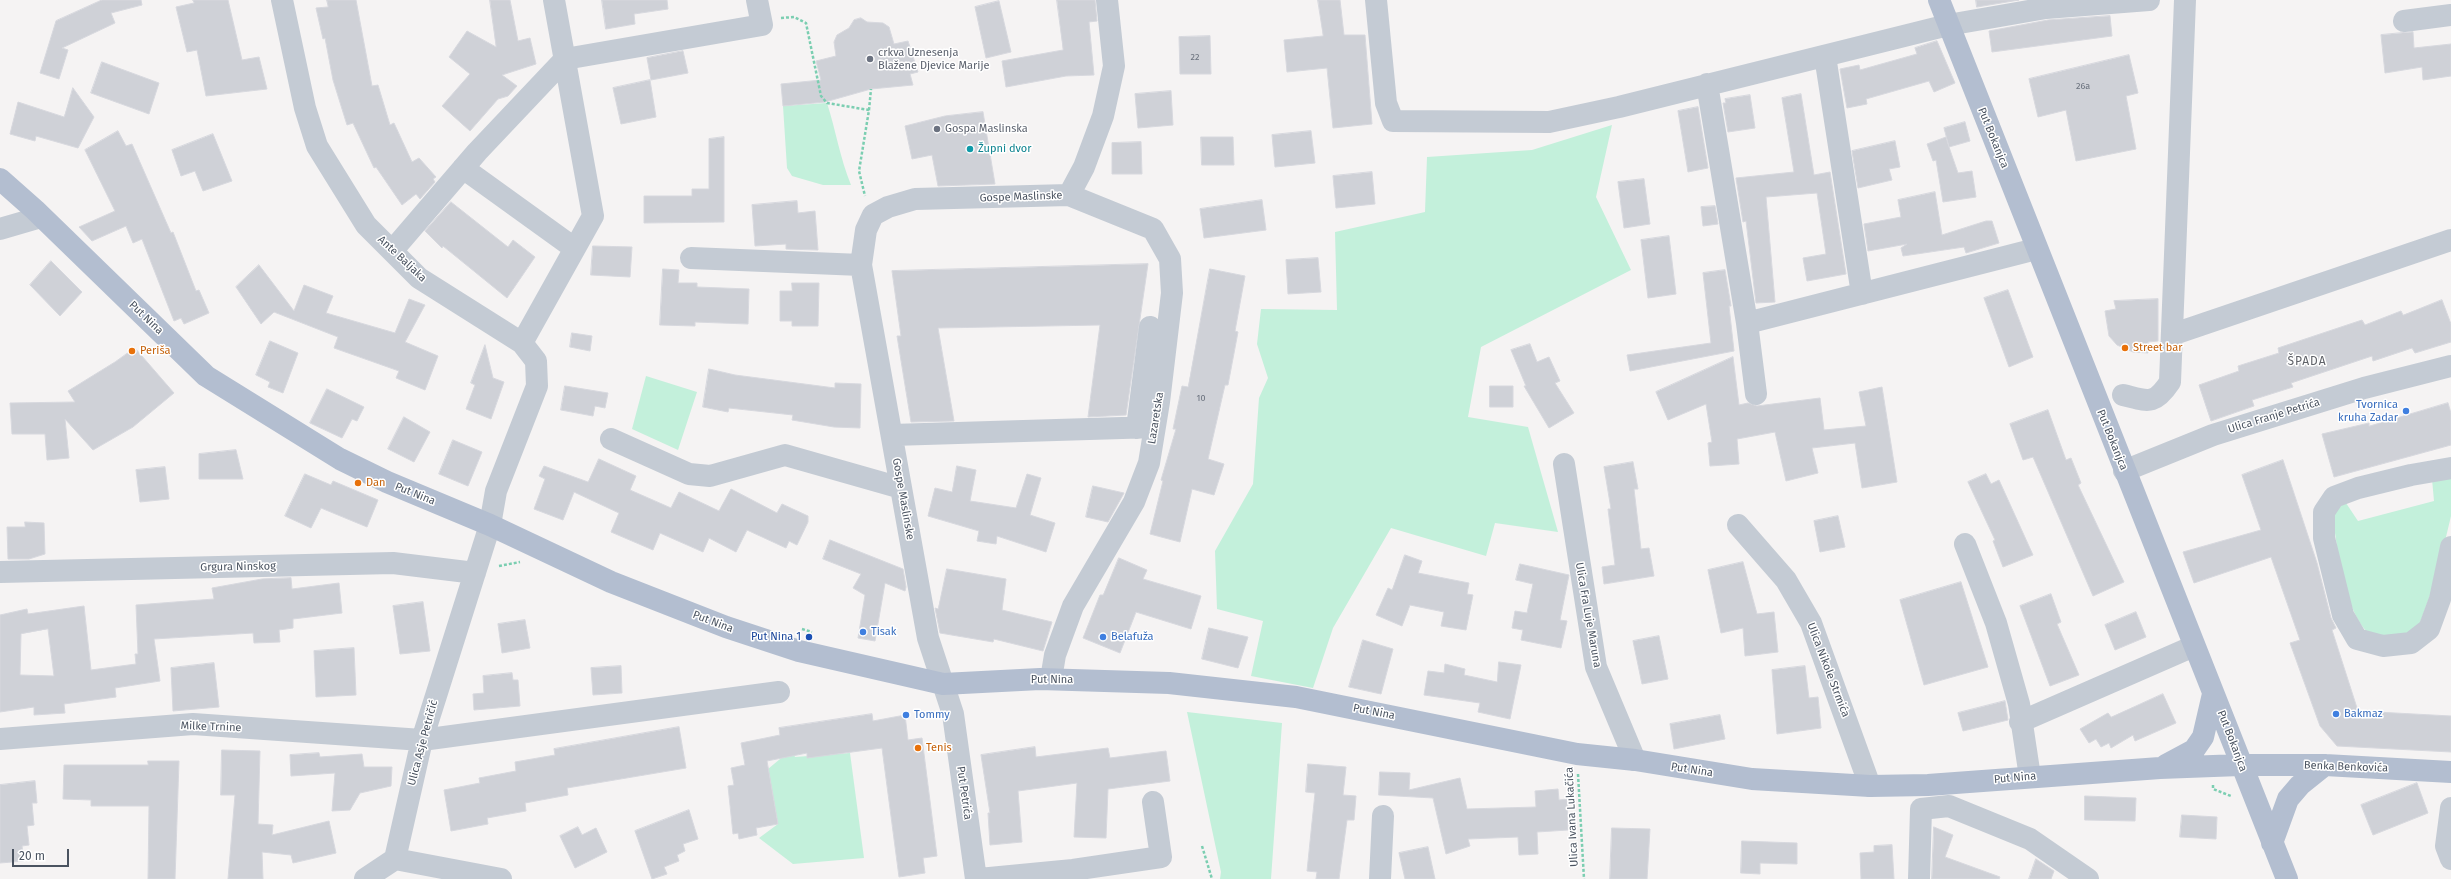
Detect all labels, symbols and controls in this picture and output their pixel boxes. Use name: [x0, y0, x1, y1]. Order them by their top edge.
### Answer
place label: crkva Uznesenja Blažene Djevice Marije: [878, 46, 989, 72]
house number: 22: [1191, 52, 1199, 62]
marker: crkva Uznesenja Blažene Djevice Marije: [865, 54, 875, 64]
house number: 26a: [2076, 81, 2090, 91]
street label: Put Bokanjca: [1975, 106, 2011, 170]
place label: Gospa Maslinska: [945, 122, 1028, 136]
marker: Gospa Maslinska: [932, 124, 942, 134]
place label: Župni dvor: [978, 142, 1032, 156]
marker: Župni dvor: [965, 144, 975, 154]
street label: Gospe Maslinske: [979, 189, 1063, 205]
street label: Ante Baljaka: [375, 233, 429, 285]
street label: Put Nina: [126, 299, 166, 337]
place label: Street bar: [2133, 341, 2182, 355]
marker: Street bar: [2120, 343, 2130, 353]
place label: Periša: [140, 344, 170, 358]
marker: Periša: [127, 346, 137, 356]
district label: ŠPADA: [2287, 355, 2327, 369]
street label: Lazaretska: [1145, 391, 1167, 445]
house number: 10: [1197, 393, 1205, 403]
street label: Ulica Franje Petrića: [2226, 396, 2322, 436]
place label: Tvornica kruha Zadar: [2338, 398, 2398, 424]
marker: Tvornica kruha Zadar: [2401, 406, 2411, 416]
street label: Put Bokanjca: [2094, 408, 2130, 472]
street label: Gospe Maslinske: [889, 457, 917, 541]
place label: Dan: [366, 476, 385, 490]
marker: Dan: [353, 478, 363, 488]
street label: Put Nina: [393, 480, 437, 508]
street label: Grgura Ninskog: [200, 560, 276, 574]
street label: Ulica Fra Luje Maruna: [1572, 561, 1604, 669]
street label: Put Nina: [691, 608, 735, 636]
street label: Ulica Nikole Strmića: [1804, 621, 1852, 719]
place label: Tisak: [871, 625, 896, 639]
marker: Tisak: [858, 627, 868, 637]
place label: Put Nina 1: [751, 630, 801, 644]
place label: Belafuža: [1111, 630, 1154, 644]
marker: Put Nina 1: [804, 632, 814, 642]
marker: Belafuža: [1098, 632, 1108, 642]
street label: Put Nina: [1031, 673, 1073, 687]
street label: Ulica Asje Petričić: [405, 699, 441, 787]
street label: Put Nina: [1352, 701, 1396, 723]
place label: Bakmaz: [2344, 707, 2383, 721]
place label: Tommy: [914, 708, 950, 722]
street label: Put Bokanjca: [2214, 708, 2250, 774]
marker: Bakmaz: [2331, 709, 2341, 719]
marker: Tommy: [901, 710, 911, 720]
street label: Milke Trnine: [180, 719, 242, 735]
place label: Tenis: [926, 741, 952, 755]
marker: Tenis: [913, 743, 923, 753]
street label: Benka Benkovića: [2304, 759, 2388, 775]
street label: Put Nina: [1670, 760, 1714, 780]
street label: Put Petrića: [954, 765, 974, 821]
street label: Ulica Ivana Lukačića: [1563, 767, 1581, 867]
street label: Put Nina: [1993, 770, 2037, 786]
scale bar: [14, 841, 71, 867]
text: 20 m: [19, 849, 45, 863]

